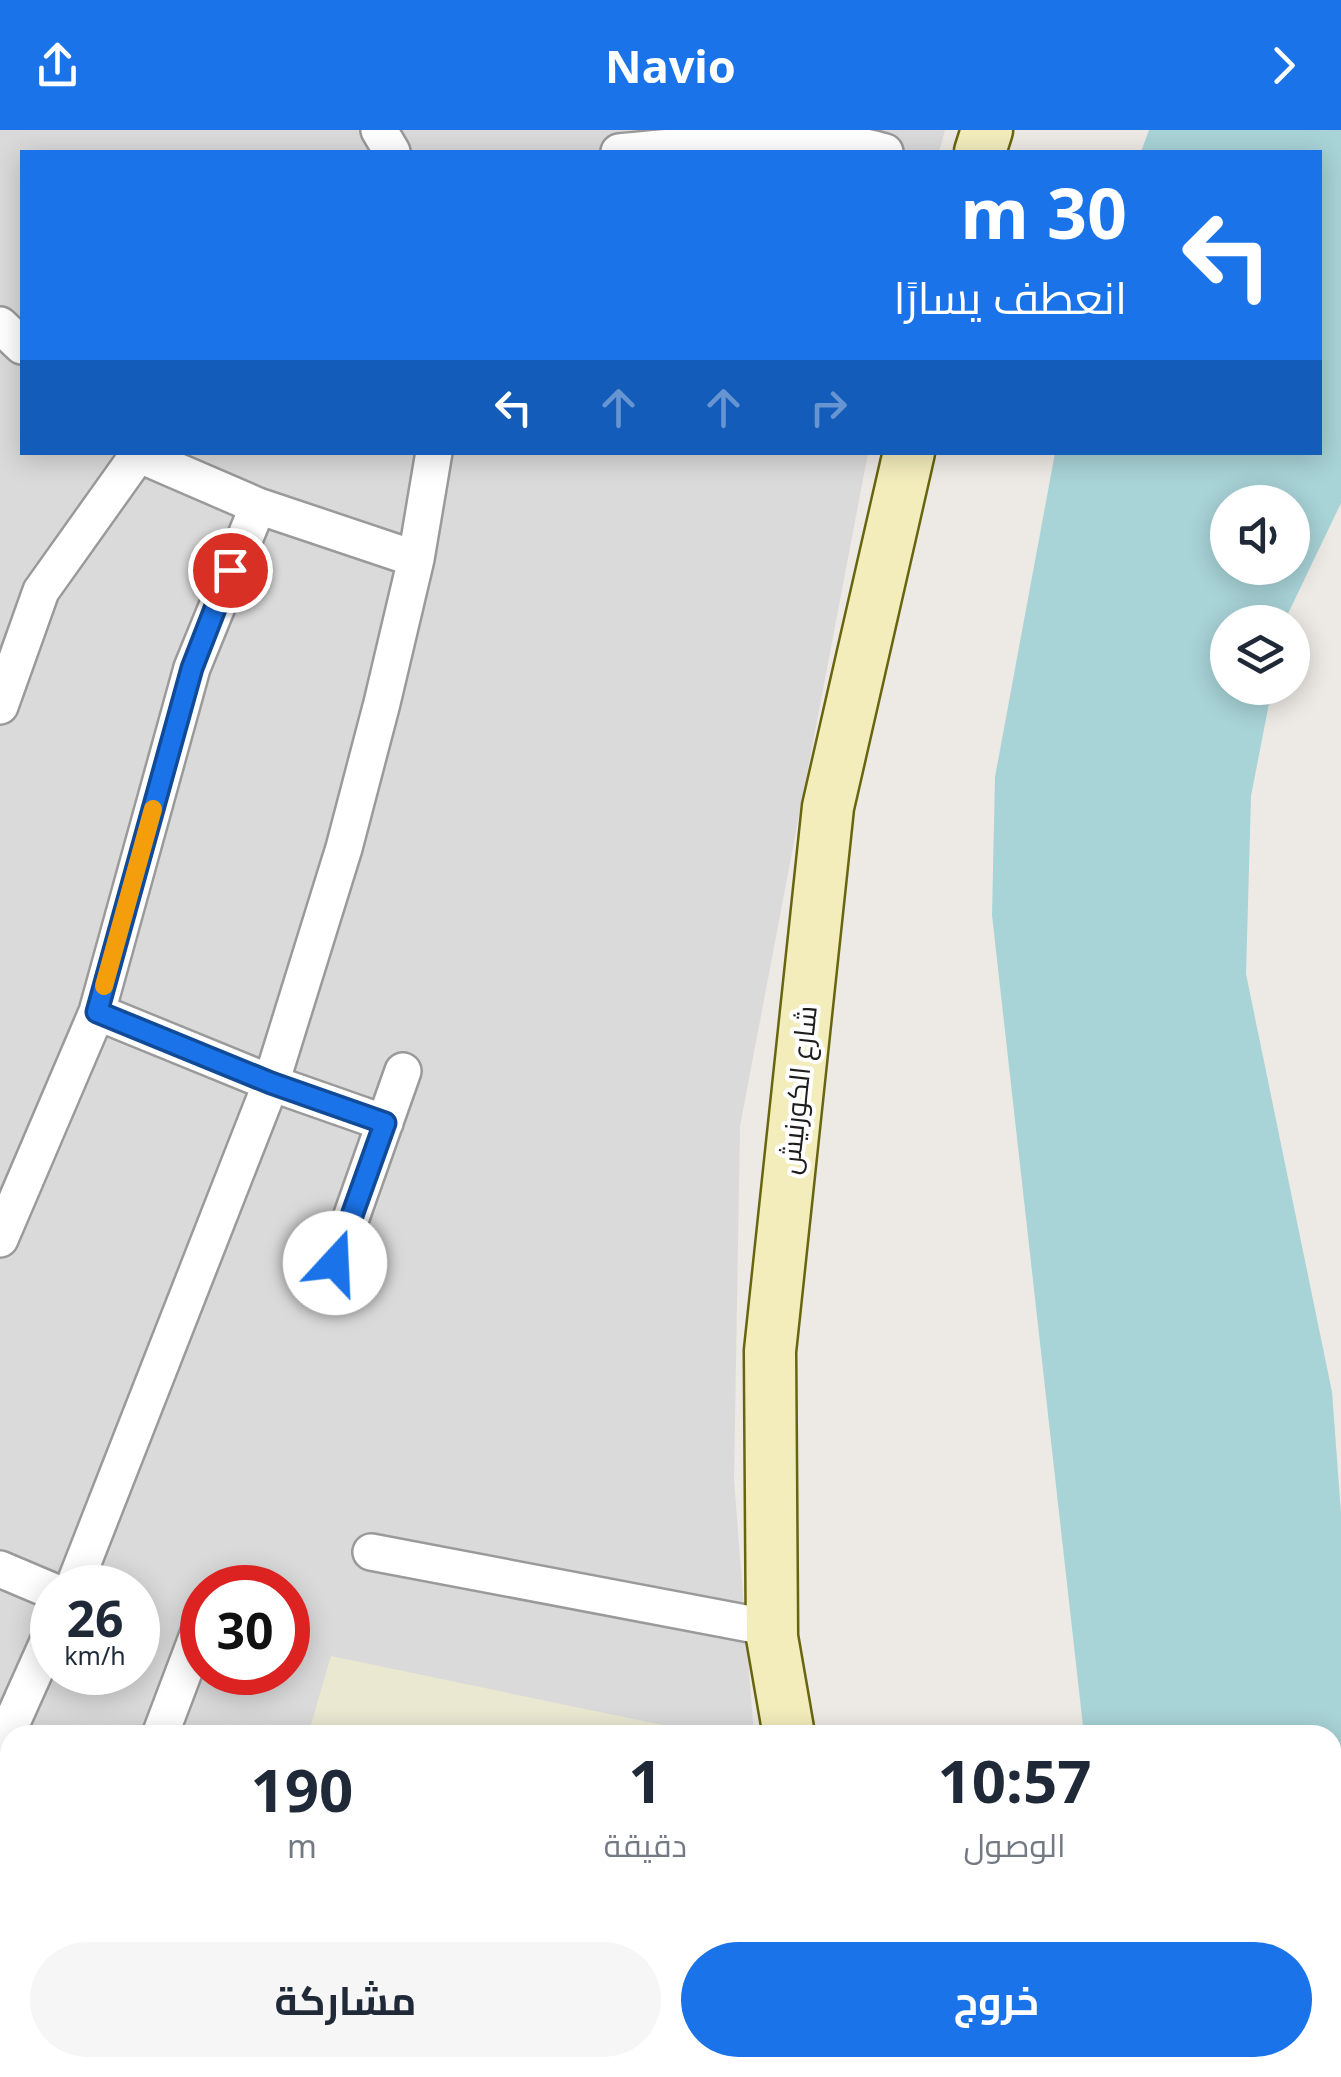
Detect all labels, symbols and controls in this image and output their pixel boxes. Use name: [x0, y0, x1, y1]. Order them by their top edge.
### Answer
text: Navio: [605, 35, 736, 96]
icon: share: [30, 38, 85, 93]
icon: forward: [1256, 38, 1311, 93]
text: 30 m: [960, 164, 1127, 260]
icon: left: [1162, 190, 1292, 320]
text: انعطف يسارًا: [893, 266, 1127, 327]
icon: left: [486, 380, 541, 435]
icon: ahead: [591, 380, 646, 435]
icon: ahead: [696, 380, 751, 435]
icon: right: [801, 380, 856, 435]
map controls: [1210, 485, 1310, 705]
button: sound: [1210, 485, 1310, 585]
pin: [188, 528, 273, 613]
icon: arrive: [203, 543, 258, 598]
button: layers: [1210, 605, 1310, 705]
street label: شارع الكورنيش: [769, 1004, 826, 1176]
position arrow: [283, 1211, 387, 1315]
speed limit sign: 30: [180, 1565, 310, 1695]
text: 26: [66, 1584, 124, 1652]
text: km/h: [64, 1638, 126, 1672]
text: 1: [628, 1739, 663, 1821]
text: 10:57: [937, 1739, 1092, 1821]
text: 190: [250, 1748, 353, 1830]
text: دقيقة: [604, 1823, 687, 1866]
text: الوصول: [964, 1823, 1066, 1866]
text: m: [287, 1824, 317, 1867]
button: مشاركة: [30, 1942, 661, 2057]
button: خروج: [681, 1942, 1312, 2057]

